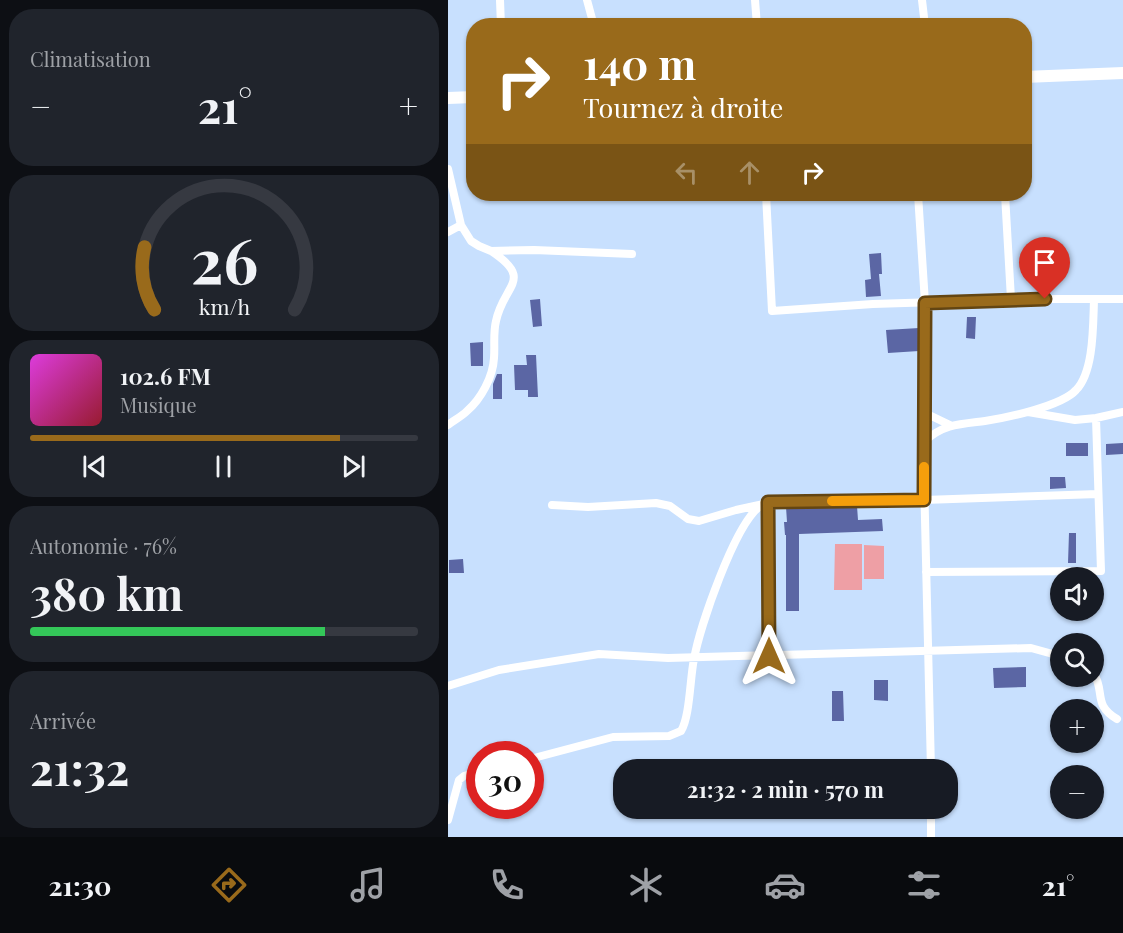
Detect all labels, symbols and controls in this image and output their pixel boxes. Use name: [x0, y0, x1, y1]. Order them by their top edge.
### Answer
text: 140 m: [583, 35, 696, 91]
icon: right: [484, 42, 562, 120]
text: Climatisation: [30, 45, 151, 72]
text: 21°: [198, 75, 252, 135]
text: −: [30, 83, 51, 127]
text: +: [399, 83, 418, 127]
text: Tournez à droite: [583, 89, 783, 125]
icon: left: [670, 156, 703, 189]
icon: ahead: [733, 156, 766, 189]
icon: right: [796, 156, 829, 189]
text: 26: [190, 216, 258, 300]
pin: [1019, 237, 1070, 299]
icon: arrive: [1028, 246, 1061, 279]
text: km/h: [198, 292, 250, 320]
text: 102.6 FM: [120, 361, 211, 391]
text: Musique: [120, 391, 197, 418]
icon: previous: [78, 450, 111, 483]
icon: pause: [207, 450, 240, 483]
icon: next: [337, 450, 370, 483]
text: Autonomie · 76%: [30, 532, 177, 559]
text: 380 km: [30, 562, 183, 622]
map controls: [1050, 567, 1104, 819]
button: sound: [1050, 567, 1104, 621]
position arrow: [737, 624, 801, 688]
button: search: [1050, 633, 1104, 687]
button: +: [1050, 699, 1104, 753]
text: Arrivée: [30, 707, 96, 734]
text: 21:32: [30, 737, 129, 797]
speed limit sign: 30: [466, 741, 544, 819]
button: −: [1050, 765, 1104, 819]
text: 21:32 · 2 min · 570 m: [687, 774, 884, 804]
icon: directions: [208, 864, 250, 906]
icon: music: [347, 864, 389, 906]
icon: phone: [486, 864, 528, 906]
icon: climate: [625, 864, 667, 906]
icon: car: [764, 864, 806, 906]
icon: filters: [903, 864, 945, 906]
text: 21:30: [48, 867, 111, 903]
text: 21°: [1042, 867, 1075, 903]

